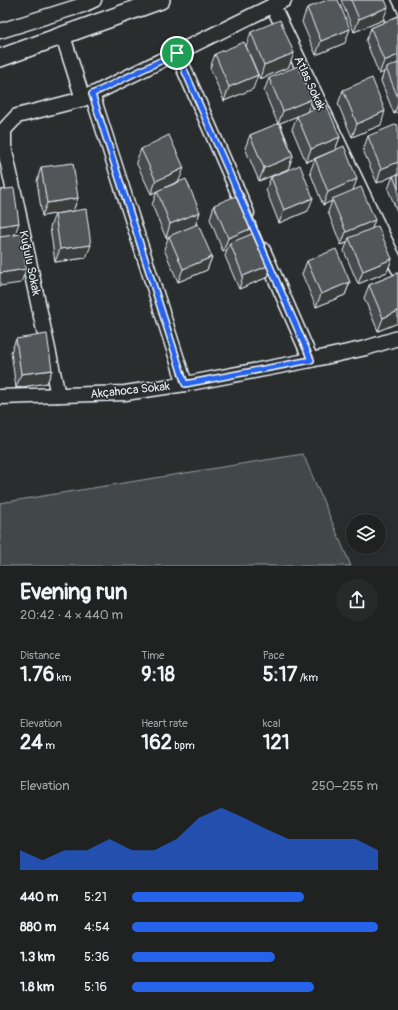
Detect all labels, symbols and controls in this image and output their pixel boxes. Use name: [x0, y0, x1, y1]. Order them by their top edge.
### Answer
pin: [160, 36, 194, 70]
icon: arrive: [166, 42, 188, 64]
street label: Atlas Sokak: [290, 54, 329, 113]
street label: Kuğulu Sokak: [15, 229, 44, 297]
street label: Akçahoca Sokak: [90, 379, 171, 402]
map controls: [346, 514, 386, 554]
button: layers: [346, 514, 386, 554]
text: Evening run: [20, 578, 128, 606]
button: share: [336, 579, 378, 621]
text: 20:42 · 4 × 440 m: [20, 607, 123, 623]
text: Distance: [20, 649, 60, 662]
text: Time: [141, 649, 164, 662]
text: Pace: [263, 649, 284, 662]
text: 1.76: [20, 662, 54, 687]
text: 9:18: [141, 662, 175, 687]
text: 5:17: [263, 662, 297, 687]
text: km: [54, 671, 71, 684]
text: /km: [297, 671, 318, 684]
text: Elevation: [20, 717, 62, 730]
text: Heart rate: [141, 717, 188, 730]
text: kcal: [263, 717, 281, 730]
text: 24: [20, 730, 43, 755]
text: 162: [141, 730, 172, 755]
text: 121: [263, 730, 289, 755]
text: m: [43, 739, 55, 752]
text: bpm: [172, 739, 195, 752]
text: Elevation: [20, 778, 70, 794]
text: 250–255 m: [311, 778, 378, 794]
text: 440 m: [20, 889, 58, 905]
text: 5:21: [84, 889, 107, 905]
text: 880 m: [20, 919, 56, 935]
text: 4:54: [84, 919, 110, 935]
text: 1.3 km: [20, 949, 55, 965]
text: 5:36: [84, 949, 109, 965]
text: 1.8 km: [20, 979, 54, 995]
text: 5:16: [84, 979, 107, 995]

